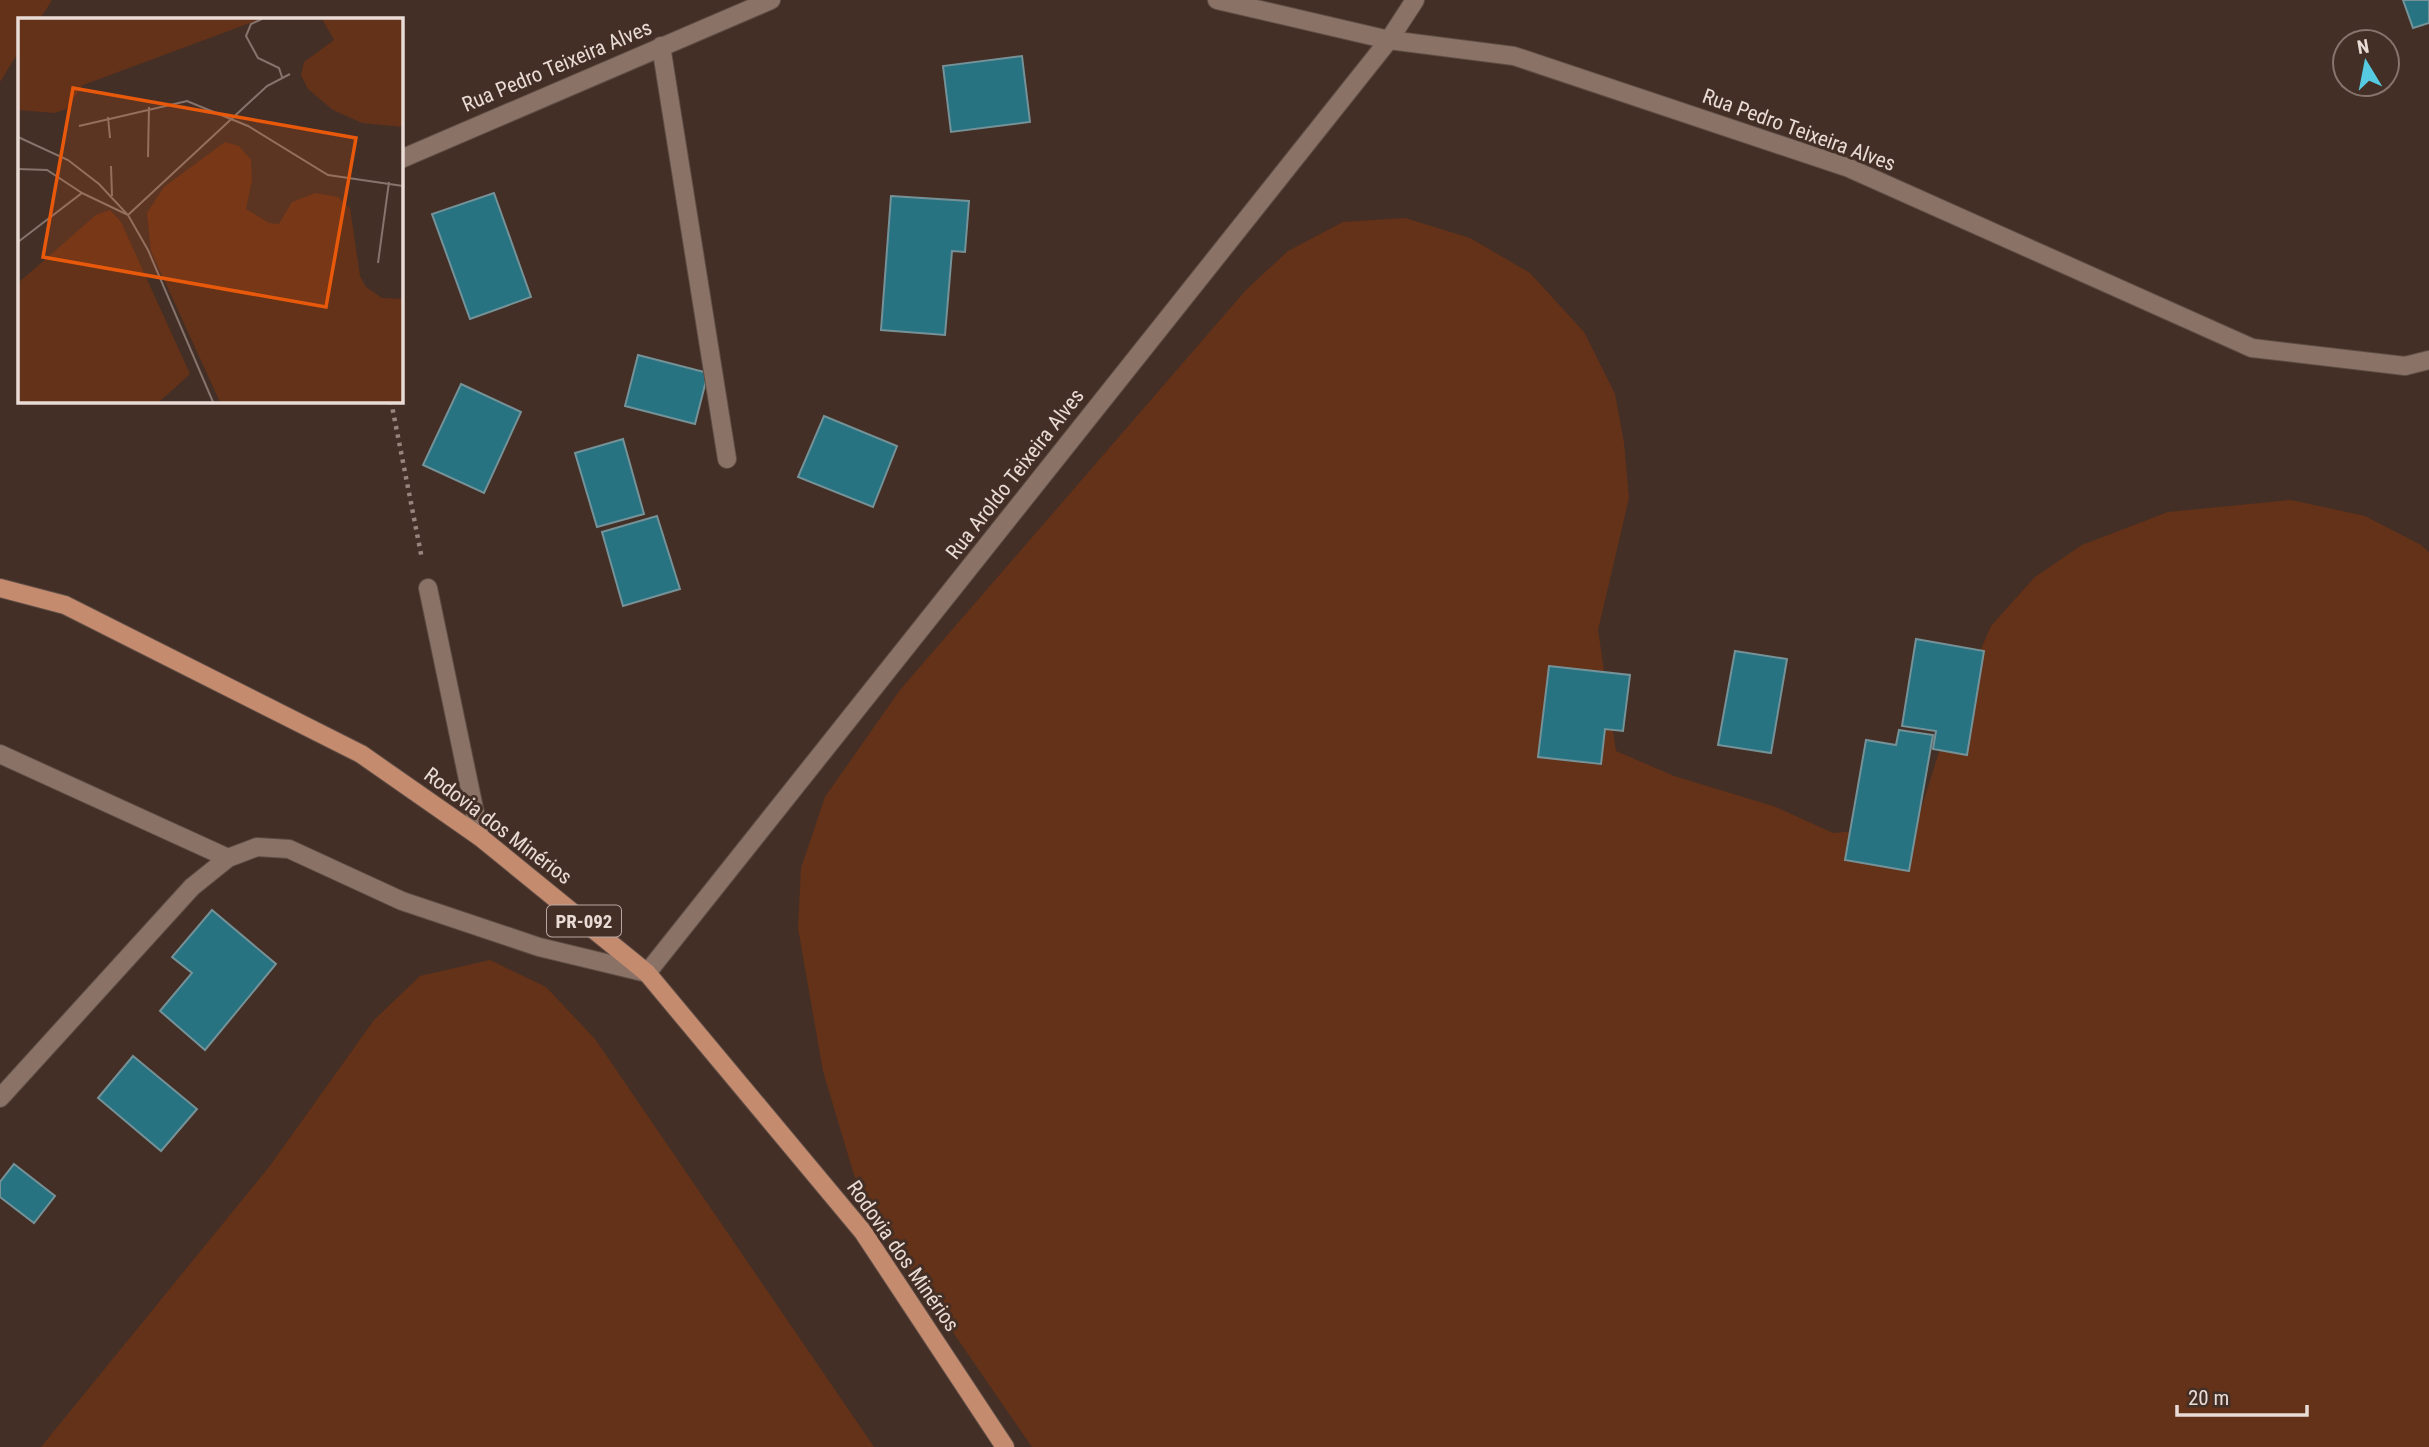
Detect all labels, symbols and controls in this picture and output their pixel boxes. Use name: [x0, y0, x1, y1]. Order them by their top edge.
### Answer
street label: Rua Pedro Teixeira Alves: [459, 15, 655, 117]
inset map: [18, 18, 402, 402]
north arrow: [2331, 28, 2401, 98]
text: N: [2355, 34, 2371, 59]
street label: Rua Pedro Teixeira Alves: [1699, 84, 1899, 176]
street label: Rua Aroldo Teixeira Alves: [941, 384, 1089, 564]
street label: Rodovia dos Minérios: [419, 763, 577, 889]
road number: PR-092: [547, 906, 621, 937]
street label: Rodovia dos Minérios: [842, 1176, 964, 1336]
scale bar: [2177, 1374, 2306, 1418]
text: 20 m: [2188, 1386, 2229, 1410]

